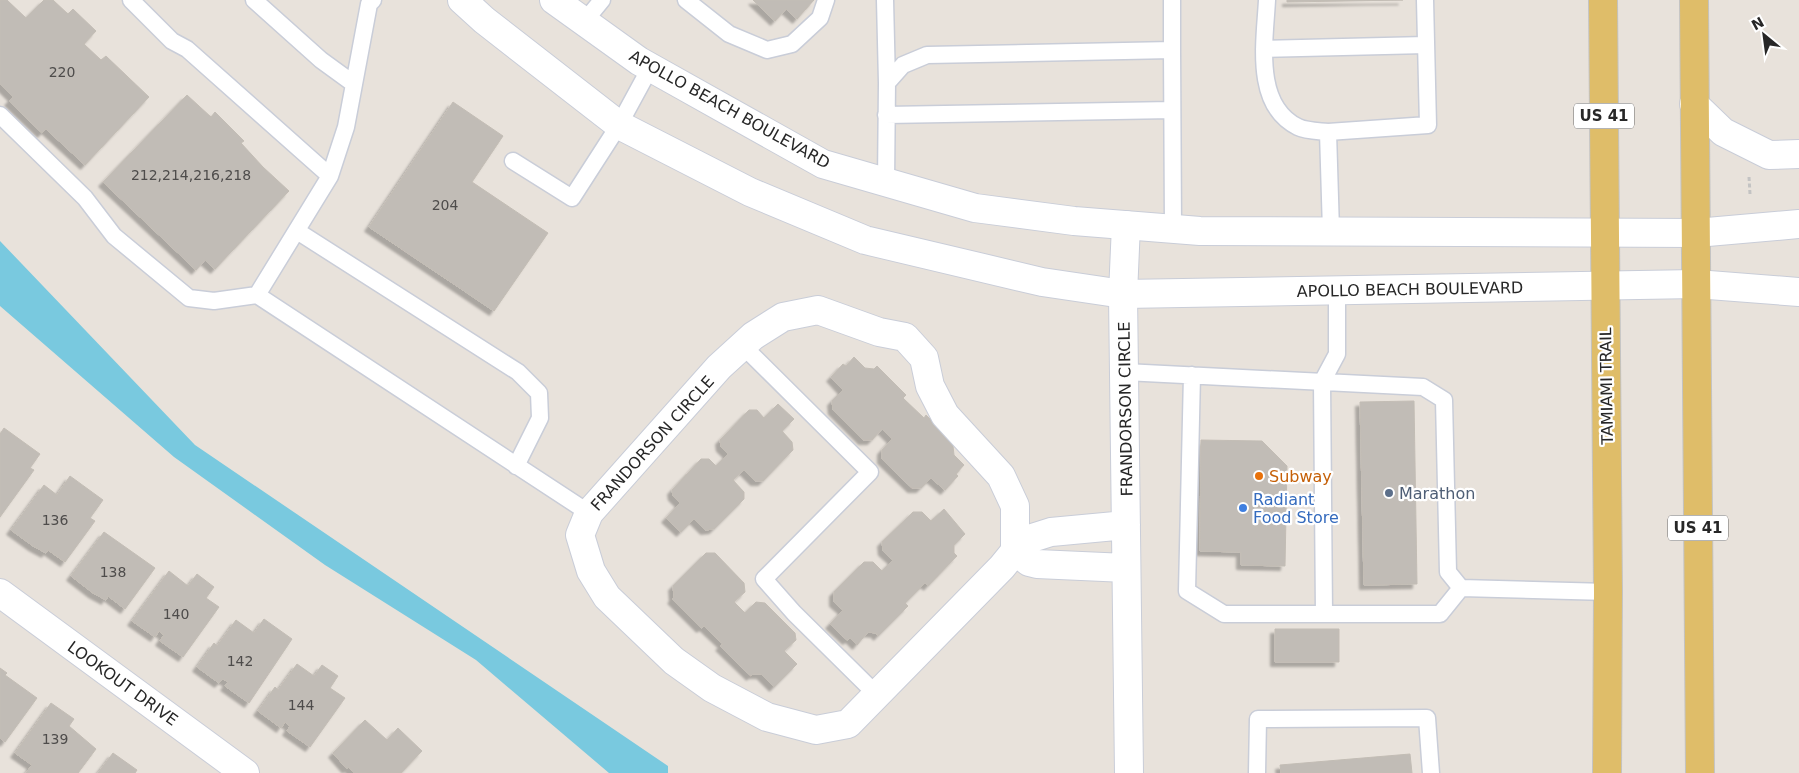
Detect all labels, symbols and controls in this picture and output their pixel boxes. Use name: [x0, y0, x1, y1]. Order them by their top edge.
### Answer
north arrow: [1739, 10, 1789, 60]
text: N: [1749, 14, 1767, 33]
street label: APOLLO BEACH BOULEVARD: [626, 46, 833, 173]
house number: 220: [49, 64, 75, 80]
road number: US 41: [1574, 104, 1634, 128]
house number: 212,214,216,218: [131, 167, 251, 183]
house number: 204: [432, 197, 458, 213]
street label: APOLLO BEACH BOULEVARD: [1297, 278, 1523, 301]
street label: FRANDORSON CIRCLE: [1114, 321, 1137, 497]
street label: TAMIAMI TRAIL: [1596, 327, 1617, 446]
street label: FRANDORSON CIRCLE: [587, 372, 718, 515]
place label: Subway: [1269, 467, 1332, 486]
marker: Subway: [1253, 470, 1265, 482]
place label: Marathon: [1399, 484, 1475, 503]
marker: Marathon: [1383, 487, 1395, 499]
place label: Radiant Food Store: [1253, 490, 1339, 527]
marker: Radiant Food Store: [1237, 502, 1249, 514]
house number: 136: [42, 512, 68, 528]
road number: US 41: [1668, 516, 1728, 540]
house number: 138: [100, 564, 126, 580]
house number: 140: [163, 606, 189, 622]
street label: LOOKOUT DRIVE: [64, 637, 181, 730]
house number: 142: [227, 653, 253, 669]
house number: 144: [288, 697, 314, 713]
house number: 139: [42, 731, 68, 747]

